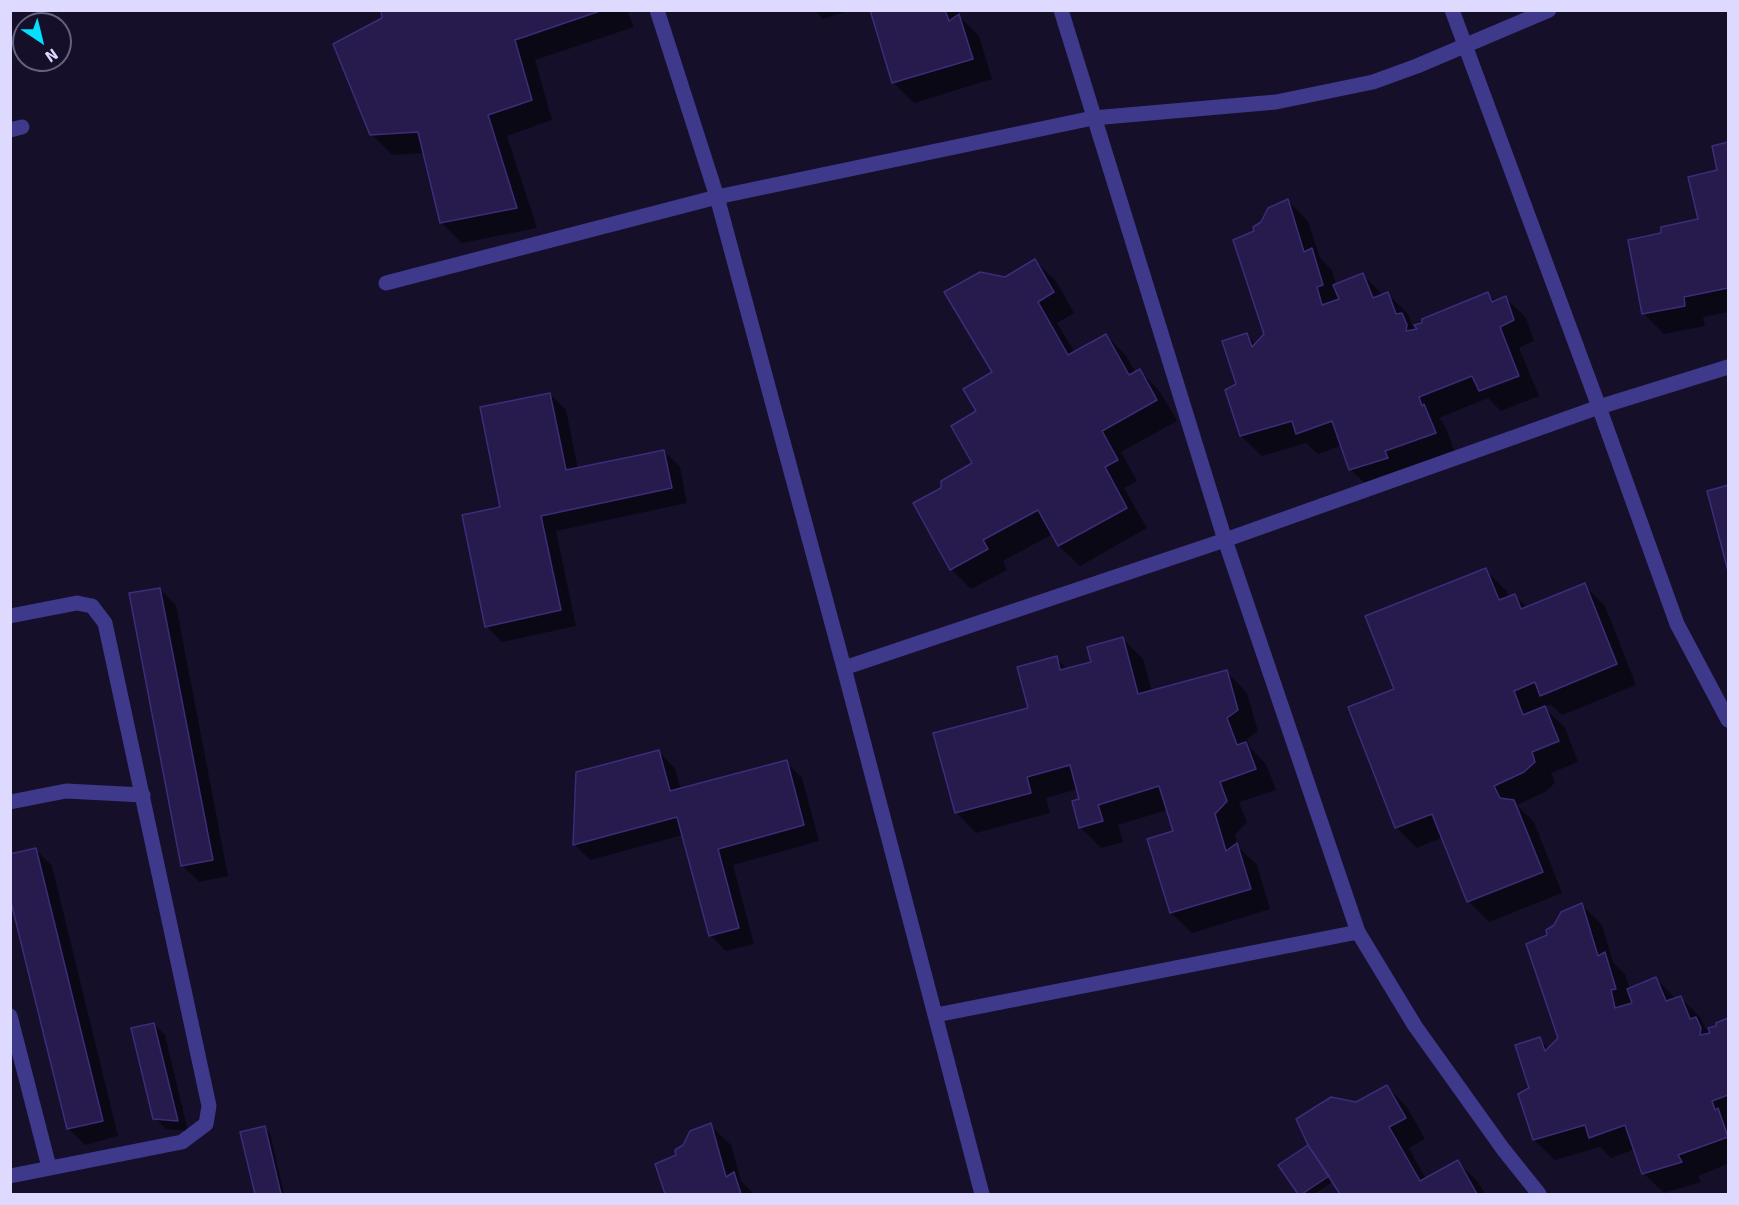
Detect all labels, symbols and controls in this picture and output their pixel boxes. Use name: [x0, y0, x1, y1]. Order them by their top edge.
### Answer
north arrow: [12, 12, 72, 72]
text: N: [41, 44, 61, 66]

